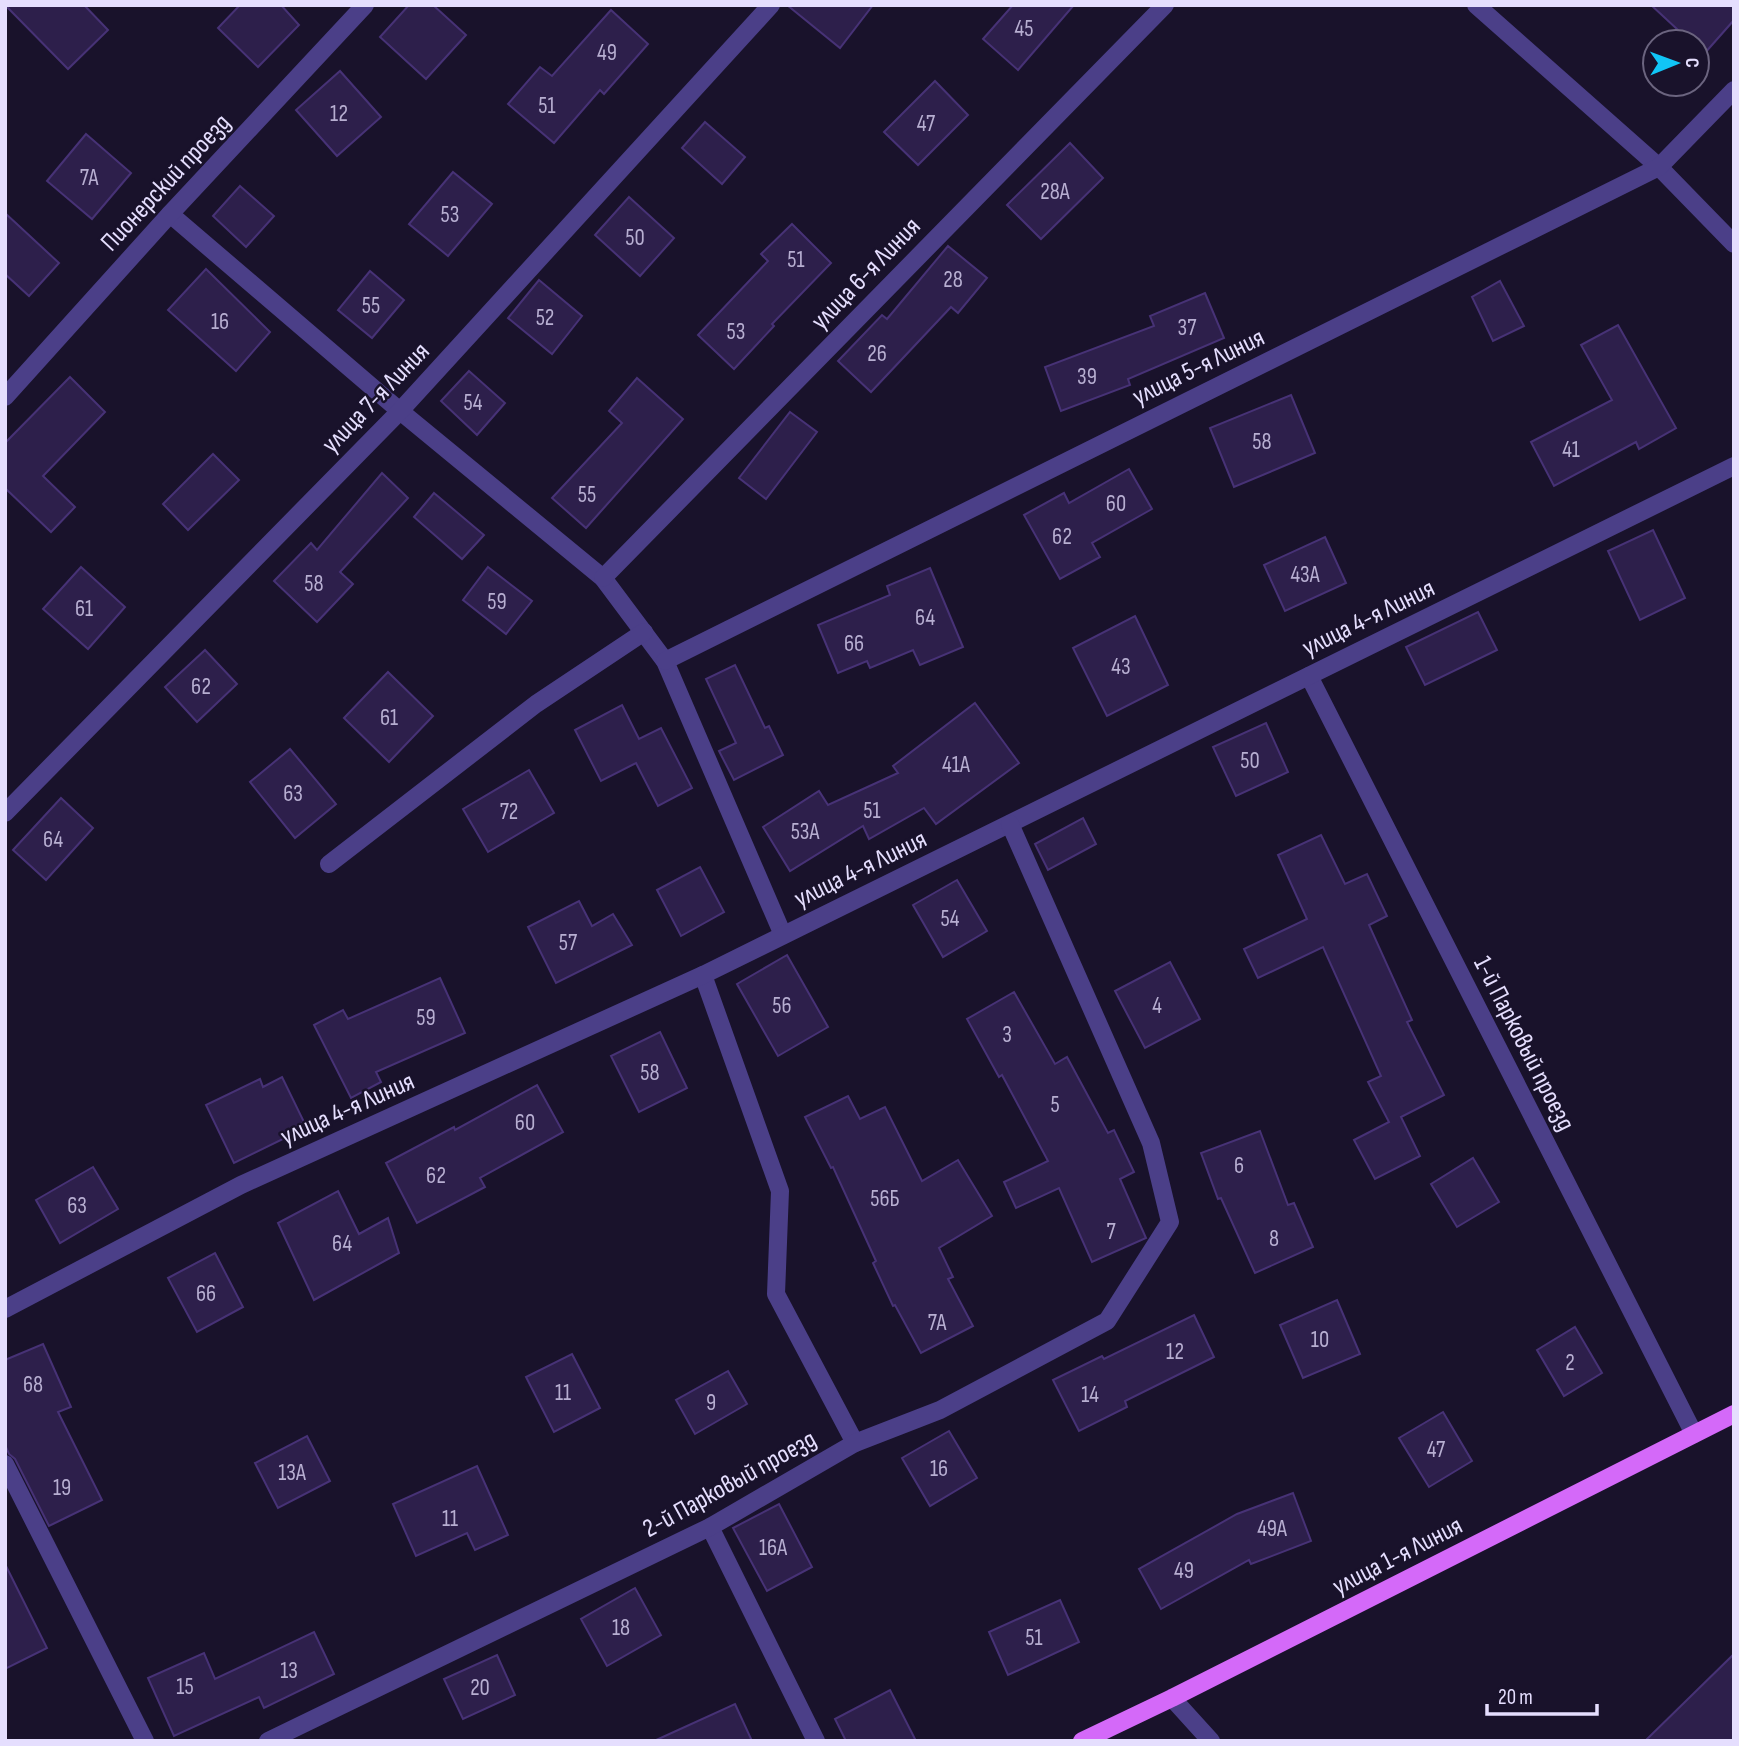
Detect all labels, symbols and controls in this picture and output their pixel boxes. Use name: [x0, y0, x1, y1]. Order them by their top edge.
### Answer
house number: 45: [1015, 15, 1033, 43]
north arrow: [1641, 28, 1711, 98]
house number: 49: [597, 39, 617, 67]
text: С: [1680, 58, 1703, 68]
house number: 51: [538, 92, 556, 120]
house number: 12: [330, 100, 348, 128]
street label: Пионерский проезд: [95, 108, 238, 258]
house number: 47: [917, 110, 935, 138]
house number: 7А: [80, 164, 98, 192]
house number: 28А: [1040, 178, 1070, 206]
house number: 53: [441, 201, 459, 229]
street label: улица 6-я Линия: [805, 212, 927, 337]
house number: 50: [625, 224, 645, 252]
house number: 51: [787, 246, 805, 274]
house number: 28: [943, 266, 963, 294]
house number: 55: [362, 292, 380, 320]
house number: 52: [536, 304, 554, 332]
house number: 16: [211, 308, 229, 336]
house number: 37: [1178, 314, 1196, 342]
house number: 53: [727, 318, 745, 346]
street label: улица 5-я Линия: [1128, 322, 1270, 413]
street label: улица 7-я Линия: [316, 336, 436, 460]
house number: 26: [867, 340, 887, 368]
house number: 39: [1077, 363, 1097, 391]
house number: 54: [464, 389, 483, 417]
house number: 58: [1252, 428, 1272, 456]
house number: 41: [1562, 436, 1580, 464]
house number: 55: [578, 481, 596, 509]
house number: 60: [1106, 490, 1126, 518]
house number: 62: [1052, 523, 1072, 551]
house number: 43А: [1290, 561, 1320, 589]
house number: 58: [304, 570, 324, 598]
street label: улица 4-я Линия: [1297, 573, 1440, 664]
house number: 59: [487, 588, 507, 616]
house number: 61: [75, 595, 93, 623]
house number: 64: [915, 604, 935, 632]
house number: 66: [844, 630, 864, 658]
house number: 43: [1111, 653, 1131, 681]
house number: 62: [191, 673, 211, 701]
house number: 61: [380, 704, 398, 732]
house number: 50: [1240, 747, 1260, 775]
house number: 41А: [942, 751, 970, 779]
house number: 63: [283, 780, 303, 808]
house number: 51: [863, 797, 881, 825]
house number: 72: [500, 798, 518, 826]
house number: 53А: [791, 818, 820, 846]
street label: улица 4-я Линия: [789, 824, 932, 915]
house number: 64: [43, 826, 63, 854]
house number: 54: [941, 905, 960, 933]
house number: 57: [559, 929, 577, 957]
street label: 1-й Парковый проезд: [1466, 951, 1581, 1136]
house number: 56: [772, 992, 792, 1020]
house number: 4: [1152, 992, 1162, 1020]
house number: 59: [416, 1004, 436, 1032]
house number: 3: [1002, 1021, 1012, 1049]
house number: 58: [640, 1059, 660, 1087]
street label: улица 4-я Линия: [276, 1066, 419, 1153]
house number: 5: [1050, 1091, 1060, 1119]
house number: 60: [515, 1109, 535, 1137]
house number: 6: [1234, 1152, 1244, 1180]
house number: 62: [426, 1162, 446, 1190]
house number: 56Б: [870, 1185, 900, 1213]
house number: 63: [67, 1192, 87, 1220]
house number: 7: [1106, 1218, 1116, 1246]
house number: 8: [1269, 1225, 1279, 1253]
house number: 64: [332, 1230, 352, 1258]
house number: 66: [196, 1280, 216, 1308]
house number: 7А: [928, 1309, 946, 1337]
house number: 10: [1311, 1326, 1329, 1354]
house number: 12: [1166, 1338, 1184, 1366]
house number: 2: [1565, 1349, 1575, 1377]
house number: 68: [23, 1371, 43, 1399]
house number: 11: [555, 1379, 571, 1407]
house number: 14: [1081, 1381, 1099, 1409]
house number: 9: [706, 1389, 716, 1417]
street label: 2-й Парковый проезд: [638, 1424, 822, 1545]
house number: 47: [1427, 1436, 1445, 1464]
house number: 16: [930, 1455, 948, 1483]
house number: 13А: [278, 1459, 306, 1487]
house number: 19: [53, 1474, 71, 1502]
house number: 11: [442, 1505, 458, 1533]
street label: улица 1-я Линия: [1328, 1510, 1468, 1602]
house number: 49А: [1257, 1515, 1287, 1543]
house number: 16А: [759, 1534, 787, 1562]
house number: 49: [1174, 1557, 1194, 1585]
house number: 18: [612, 1614, 630, 1642]
house number: 51: [1025, 1624, 1043, 1652]
house number: 13: [280, 1657, 298, 1685]
scale bar: [1487, 1672, 1597, 1716]
house number: 15: [176, 1673, 194, 1701]
house number: 20: [470, 1674, 490, 1702]
text: 20 m: [1498, 1685, 1533, 1710]

